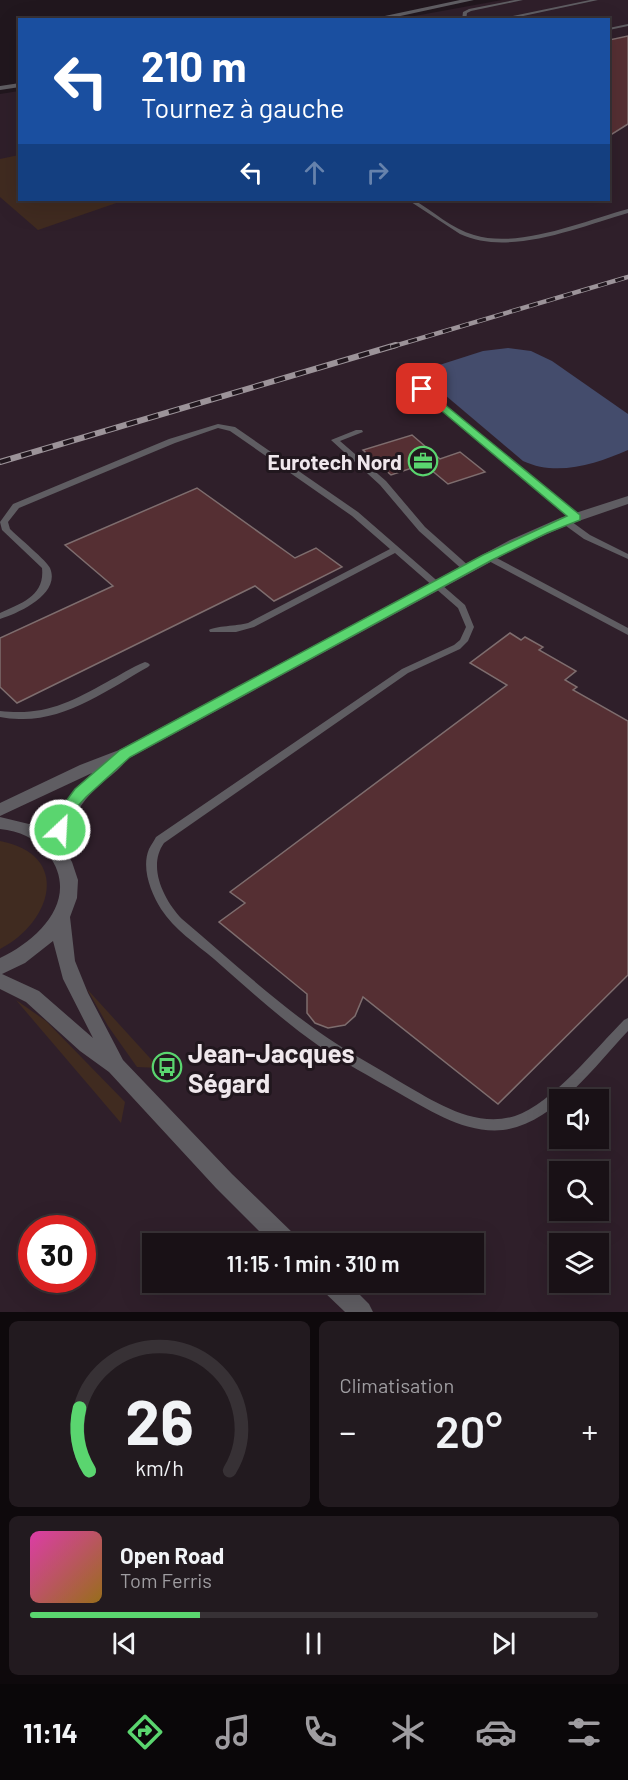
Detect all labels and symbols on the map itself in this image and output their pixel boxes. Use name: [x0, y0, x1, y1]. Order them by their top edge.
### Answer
pin: [396, 363, 447, 414]
office icon: Eurotech Nord: [407, 445, 439, 477]
place label: Eurotech Nord: [268, 449, 402, 474]
position arrow: [28, 798, 92, 862]
place label: Jean-Jacques Ségard: [188, 1037, 355, 1098]
bus stop icon: Jean-Jacques Ségard: [151, 1051, 183, 1083]
speed limit sign: 30: [18, 1215, 96, 1293]

